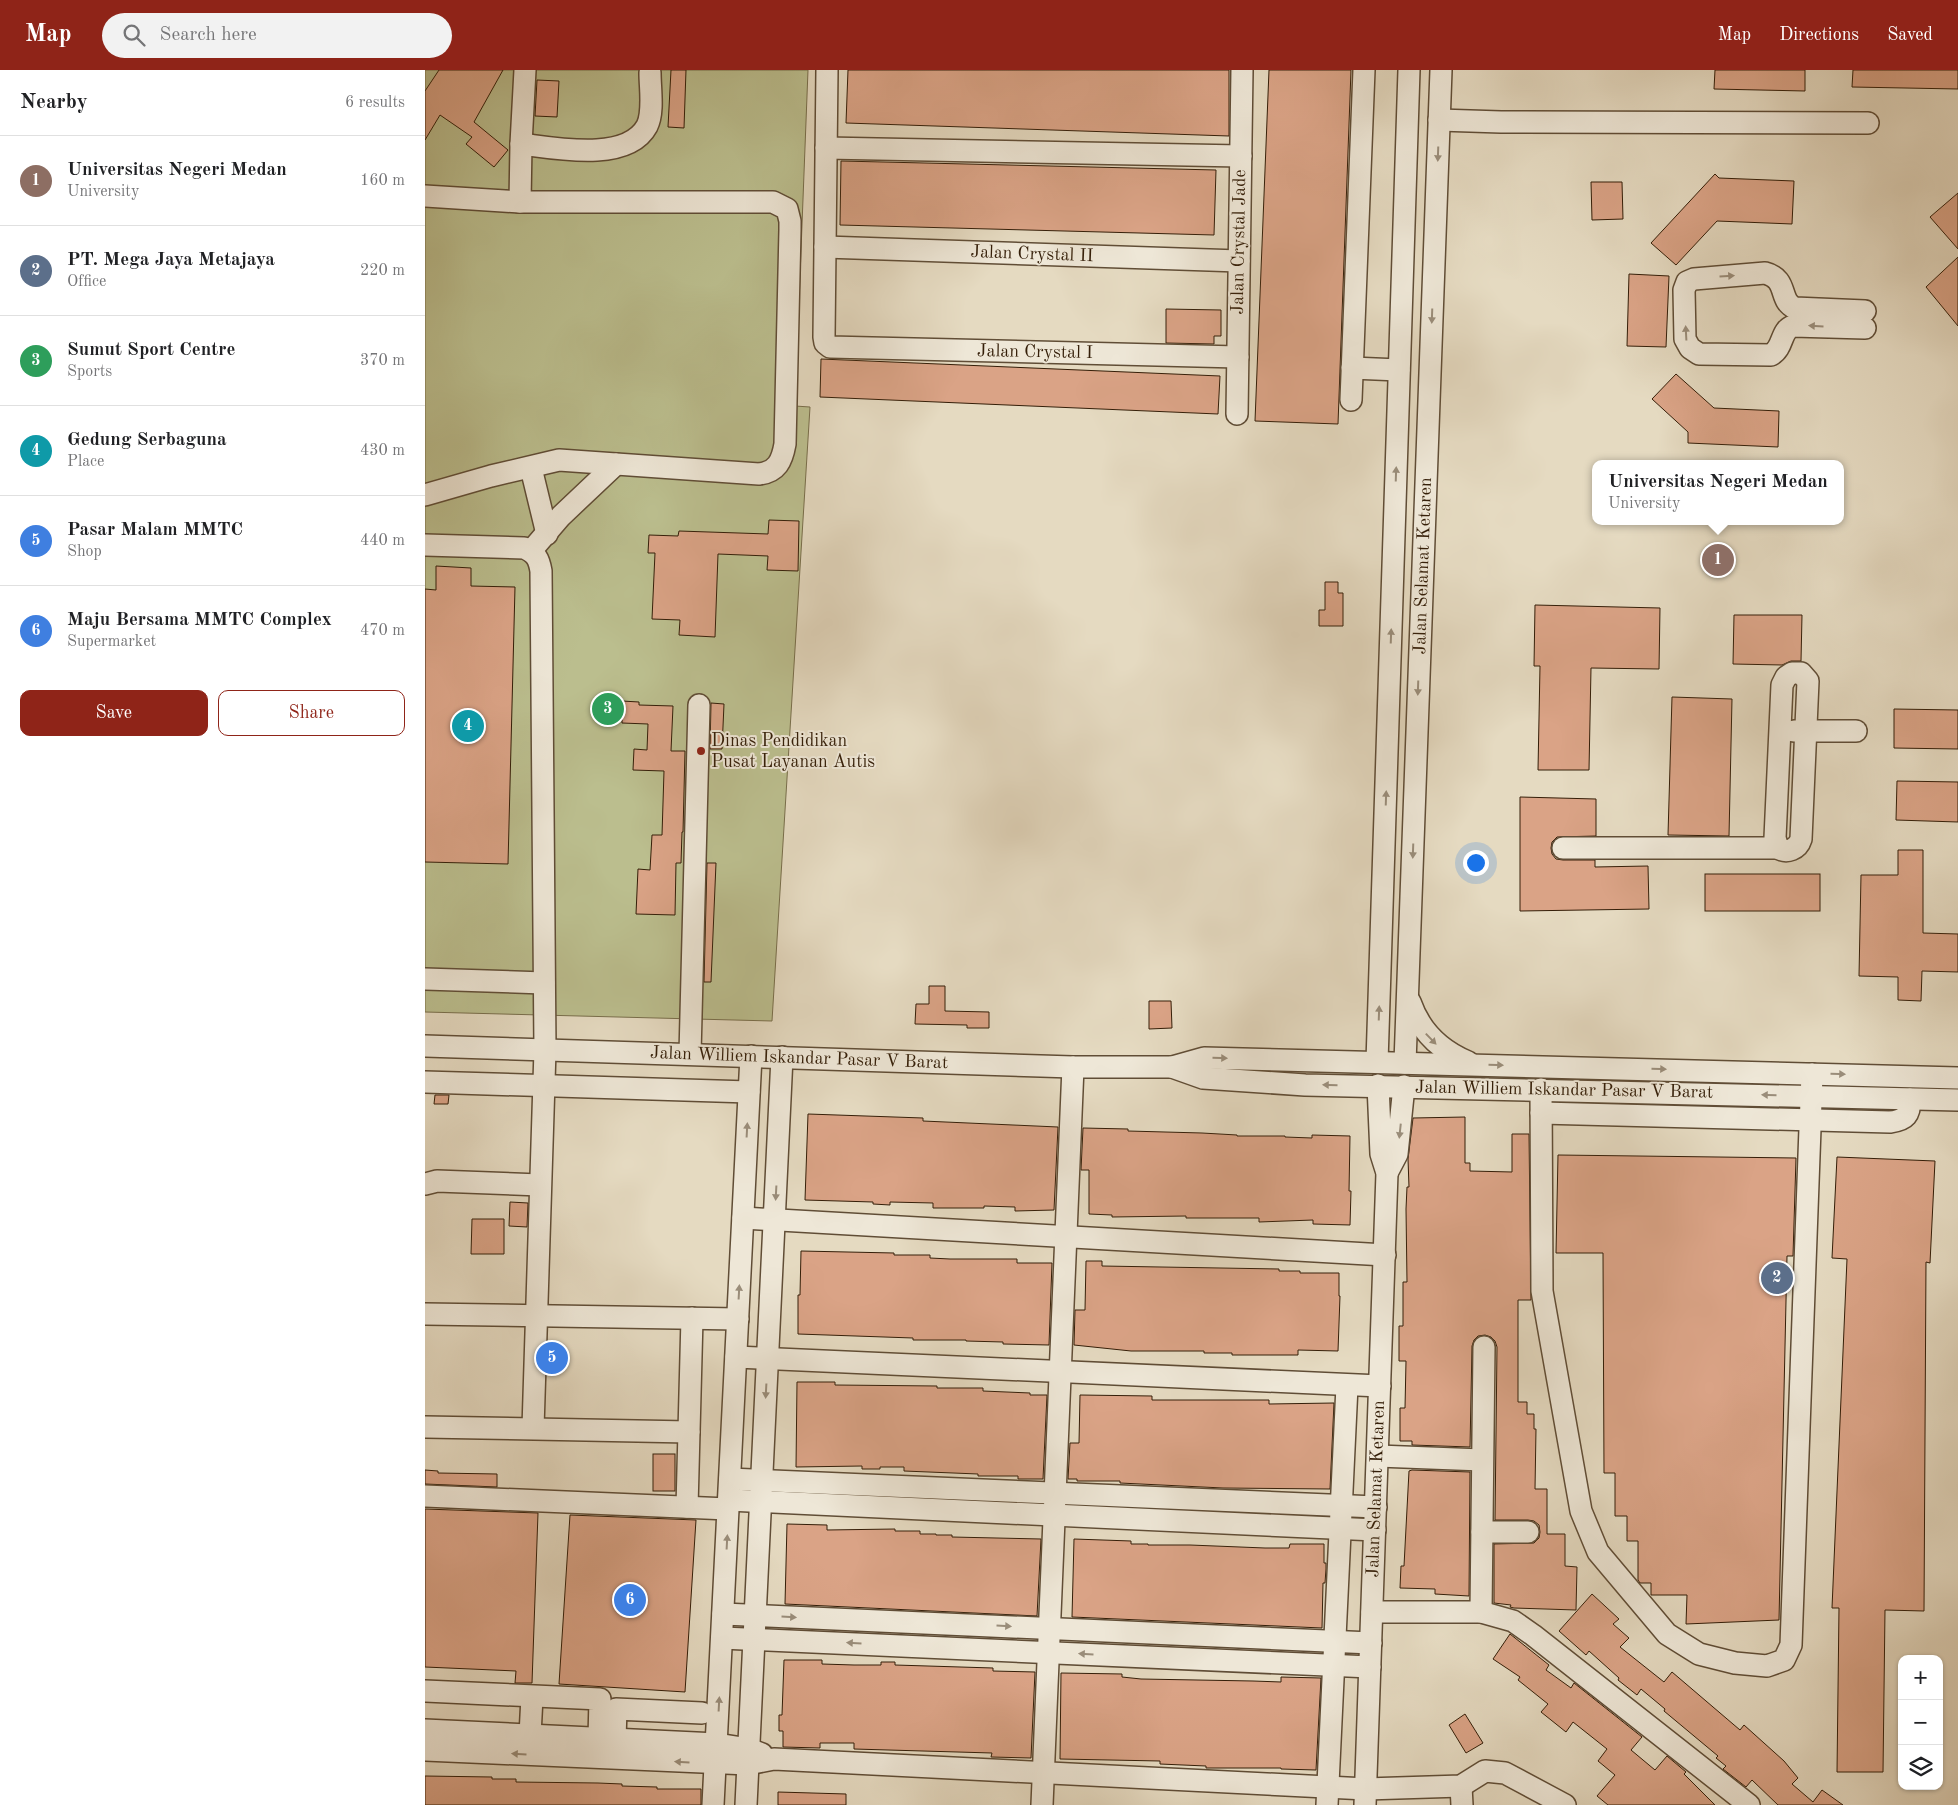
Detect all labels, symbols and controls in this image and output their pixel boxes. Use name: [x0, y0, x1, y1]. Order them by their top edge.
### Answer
search box: [102, 13, 452, 58]
icon: search: [120, 21, 148, 49]
text: Map: [25, 23, 72, 47]
text: Search here: [160, 26, 257, 45]
text: Map: [1718, 26, 1751, 44]
text: Directions: [1779, 26, 1859, 44]
text: Saved: [1887, 26, 1933, 44]
text: Nearby: [20, 92, 88, 113]
text: 6 results: [345, 95, 405, 111]
one-way arrow: [1433, 146, 1441, 162]
text: Universitas Negeri Medan: [67, 161, 287, 180]
street label: Jalan Crystal Jade: [1229, 169, 1249, 315]
text: 1: [31, 173, 41, 189]
text: 160 m: [360, 173, 405, 189]
text: University: [67, 184, 139, 200]
street label: Jalan Crystal II: [970, 243, 1094, 265]
text: PT. Mega Jaya Metajaya: [67, 251, 275, 270]
text: 2: [31, 263, 41, 279]
text: 220 m: [360, 263, 405, 279]
one-way arrow: [1719, 272, 1735, 280]
text: Office: [67, 274, 106, 290]
one-way arrow: [1427, 308, 1435, 324]
one-way arrow: [1808, 322, 1824, 330]
one-way arrow: [1681, 324, 1689, 340]
text: Sumut Sport Centre: [67, 341, 236, 360]
street label: Jalan Crystal I: [977, 342, 1093, 362]
text: 3: [31, 353, 41, 369]
text: 370 m: [360, 353, 405, 369]
text: Sports: [67, 364, 112, 380]
text: Gedung Serbaguna: [67, 431, 227, 450]
text: 4: [31, 443, 41, 459]
text: 430 m: [360, 443, 405, 459]
text: Place: [67, 454, 104, 470]
popup: [1592, 460, 1844, 525]
one-way arrow: [1392, 465, 1400, 481]
text: Universitas Negeri Medan: [1608, 473, 1828, 492]
street label: Jalan Selamat Ketaren: [1411, 477, 1435, 655]
text: University: [1608, 496, 1681, 512]
text: Pasar Malam MMTC: [67, 521, 243, 540]
text: 5: [31, 533, 41, 549]
text: 440 m: [360, 533, 405, 549]
pin: 1: [1702, 541, 1734, 579]
text: Shop: [67, 544, 102, 560]
text: Maju Bersama MMTC Complex: [67, 611, 332, 630]
text: 6: [31, 623, 41, 639]
text: 470 m: [360, 623, 405, 639]
one-way arrow: [1387, 628, 1395, 644]
text: Supermarket: [67, 634, 156, 650]
one-way arrow: [1414, 681, 1422, 697]
button: Save: [20, 690, 208, 736]
button: Share: [218, 690, 405, 736]
pin: 3: [592, 690, 624, 728]
pin: 4: [452, 707, 484, 745]
place label: Dinas Pendidikan Pusat Layanan Autis: [711, 732, 875, 771]
marker: Dinas Pendidikan Pusat Layanan Autis: [695, 745, 707, 757]
one-way arrow: [1382, 790, 1390, 806]
one-way arrow: [1409, 843, 1417, 859]
your location: [1463, 850, 1489, 876]
one-way arrow: [1375, 1005, 1383, 1021]
one-way arrow: [1425, 1032, 1437, 1044]
street label: Jalan Williem Iskandar Pasar V Barat: [650, 1044, 948, 1072]
one-way arrow: [1212, 1055, 1228, 1063]
one-way arrow: [1488, 1061, 1504, 1069]
one-way arrow: [1651, 1066, 1667, 1074]
one-way arrow: [1831, 1071, 1847, 1079]
street label: Jalan Williem Iskandar Pasar V Barat: [1415, 1078, 1713, 1102]
one-way arrow: [1321, 1081, 1337, 1089]
one-way arrow: [1761, 1091, 1777, 1099]
one-way arrow: [744, 1121, 752, 1137]
one-way arrow: [1395, 1123, 1403, 1139]
one-way arrow: [771, 1186, 779, 1202]
pin: 2: [1761, 1259, 1793, 1297]
one-way arrow: [736, 1284, 744, 1300]
pin: 5: [536, 1339, 568, 1377]
one-way arrow: [762, 1383, 770, 1399]
street label: Jalan Selamat Ketaren: [1364, 1400, 1388, 1578]
one-way arrow: [723, 1533, 731, 1549]
pin: 6: [614, 1581, 646, 1619]
one-way arrow: [781, 1613, 797, 1621]
one-way arrow: [996, 1623, 1012, 1631]
one-way arrow: [846, 1639, 862, 1647]
one-way arrow: [1078, 1650, 1094, 1658]
map controls: [1898, 1655, 1943, 1790]
button: +: [1898, 1655, 1943, 1700]
one-way arrow: [715, 1696, 723, 1712]
button: −: [1898, 1700, 1943, 1745]
button: layers: [1898, 1745, 1943, 1790]
one-way arrow: [511, 1750, 527, 1758]
one-way arrow: [673, 1757, 689, 1765]

